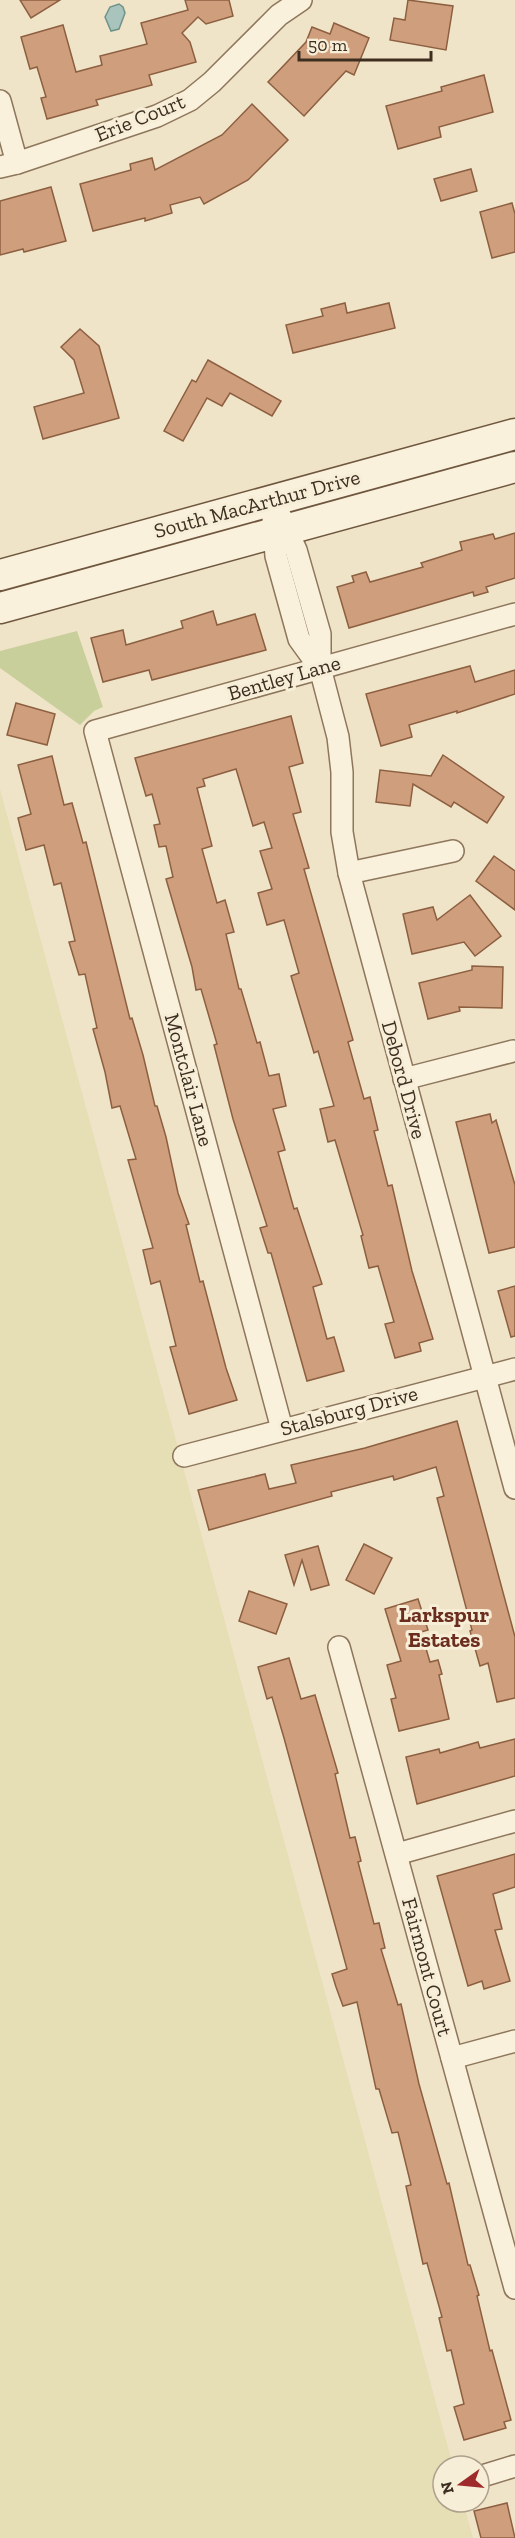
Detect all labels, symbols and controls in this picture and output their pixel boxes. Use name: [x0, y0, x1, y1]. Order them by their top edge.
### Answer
scale bar: [299, 24, 431, 62]
text: 50 m: [308, 34, 348, 56]
street label: Erie Court: [91, 88, 188, 147]
street label: South MacArthur Drive: [151, 464, 363, 543]
street label: Bentley Lane: [225, 649, 343, 706]
street label: Montclair Lane: [160, 1011, 219, 1149]
street label: Debord Drive: [377, 1018, 432, 1142]
street label: Stalsburg Drive: [277, 1380, 421, 1441]
district label: Larkspur Estates: [399, 1601, 489, 1653]
street label: Fairmont Court: [397, 1895, 458, 2039]
north arrow: [431, 2454, 491, 2514]
text: N: [436, 2479, 458, 2496]

